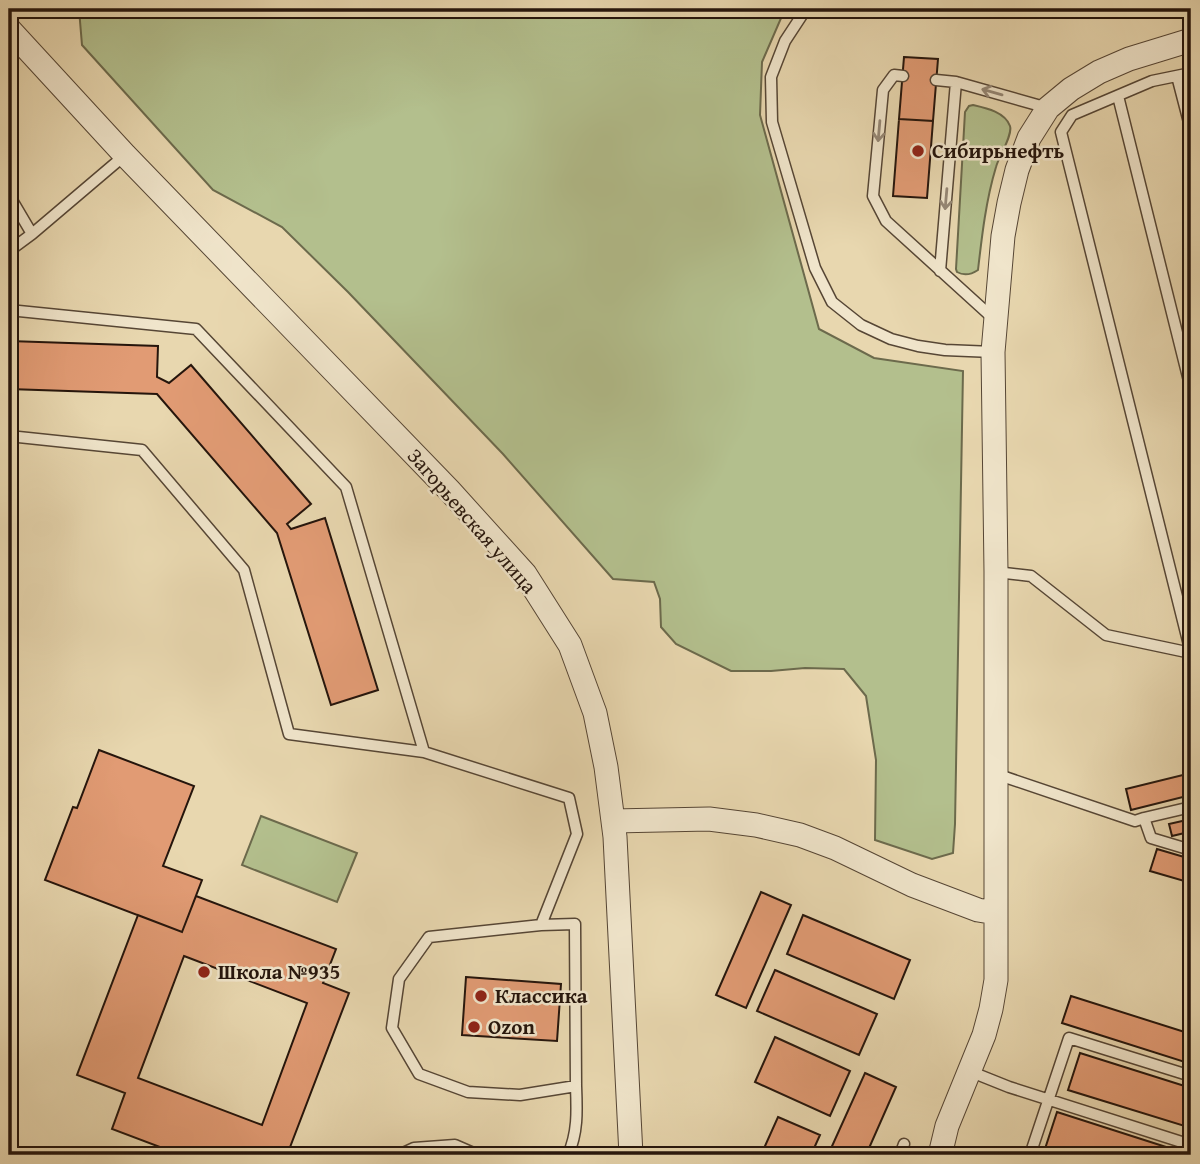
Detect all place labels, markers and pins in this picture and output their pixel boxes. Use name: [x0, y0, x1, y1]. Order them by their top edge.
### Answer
place label: Сибирьнефть: [932, 135, 1065, 166]
marker: Сибирьнефть: [910, 143, 926, 159]
place label: Школа №935: [218, 956, 340, 987]
marker: Школа №935: [196, 964, 212, 980]
place label: Классика: [495, 980, 588, 1011]
marker: Классика: [473, 988, 489, 1004]
place label: Ozon: [488, 1011, 535, 1042]
marker: Ozon: [466, 1019, 482, 1035]

